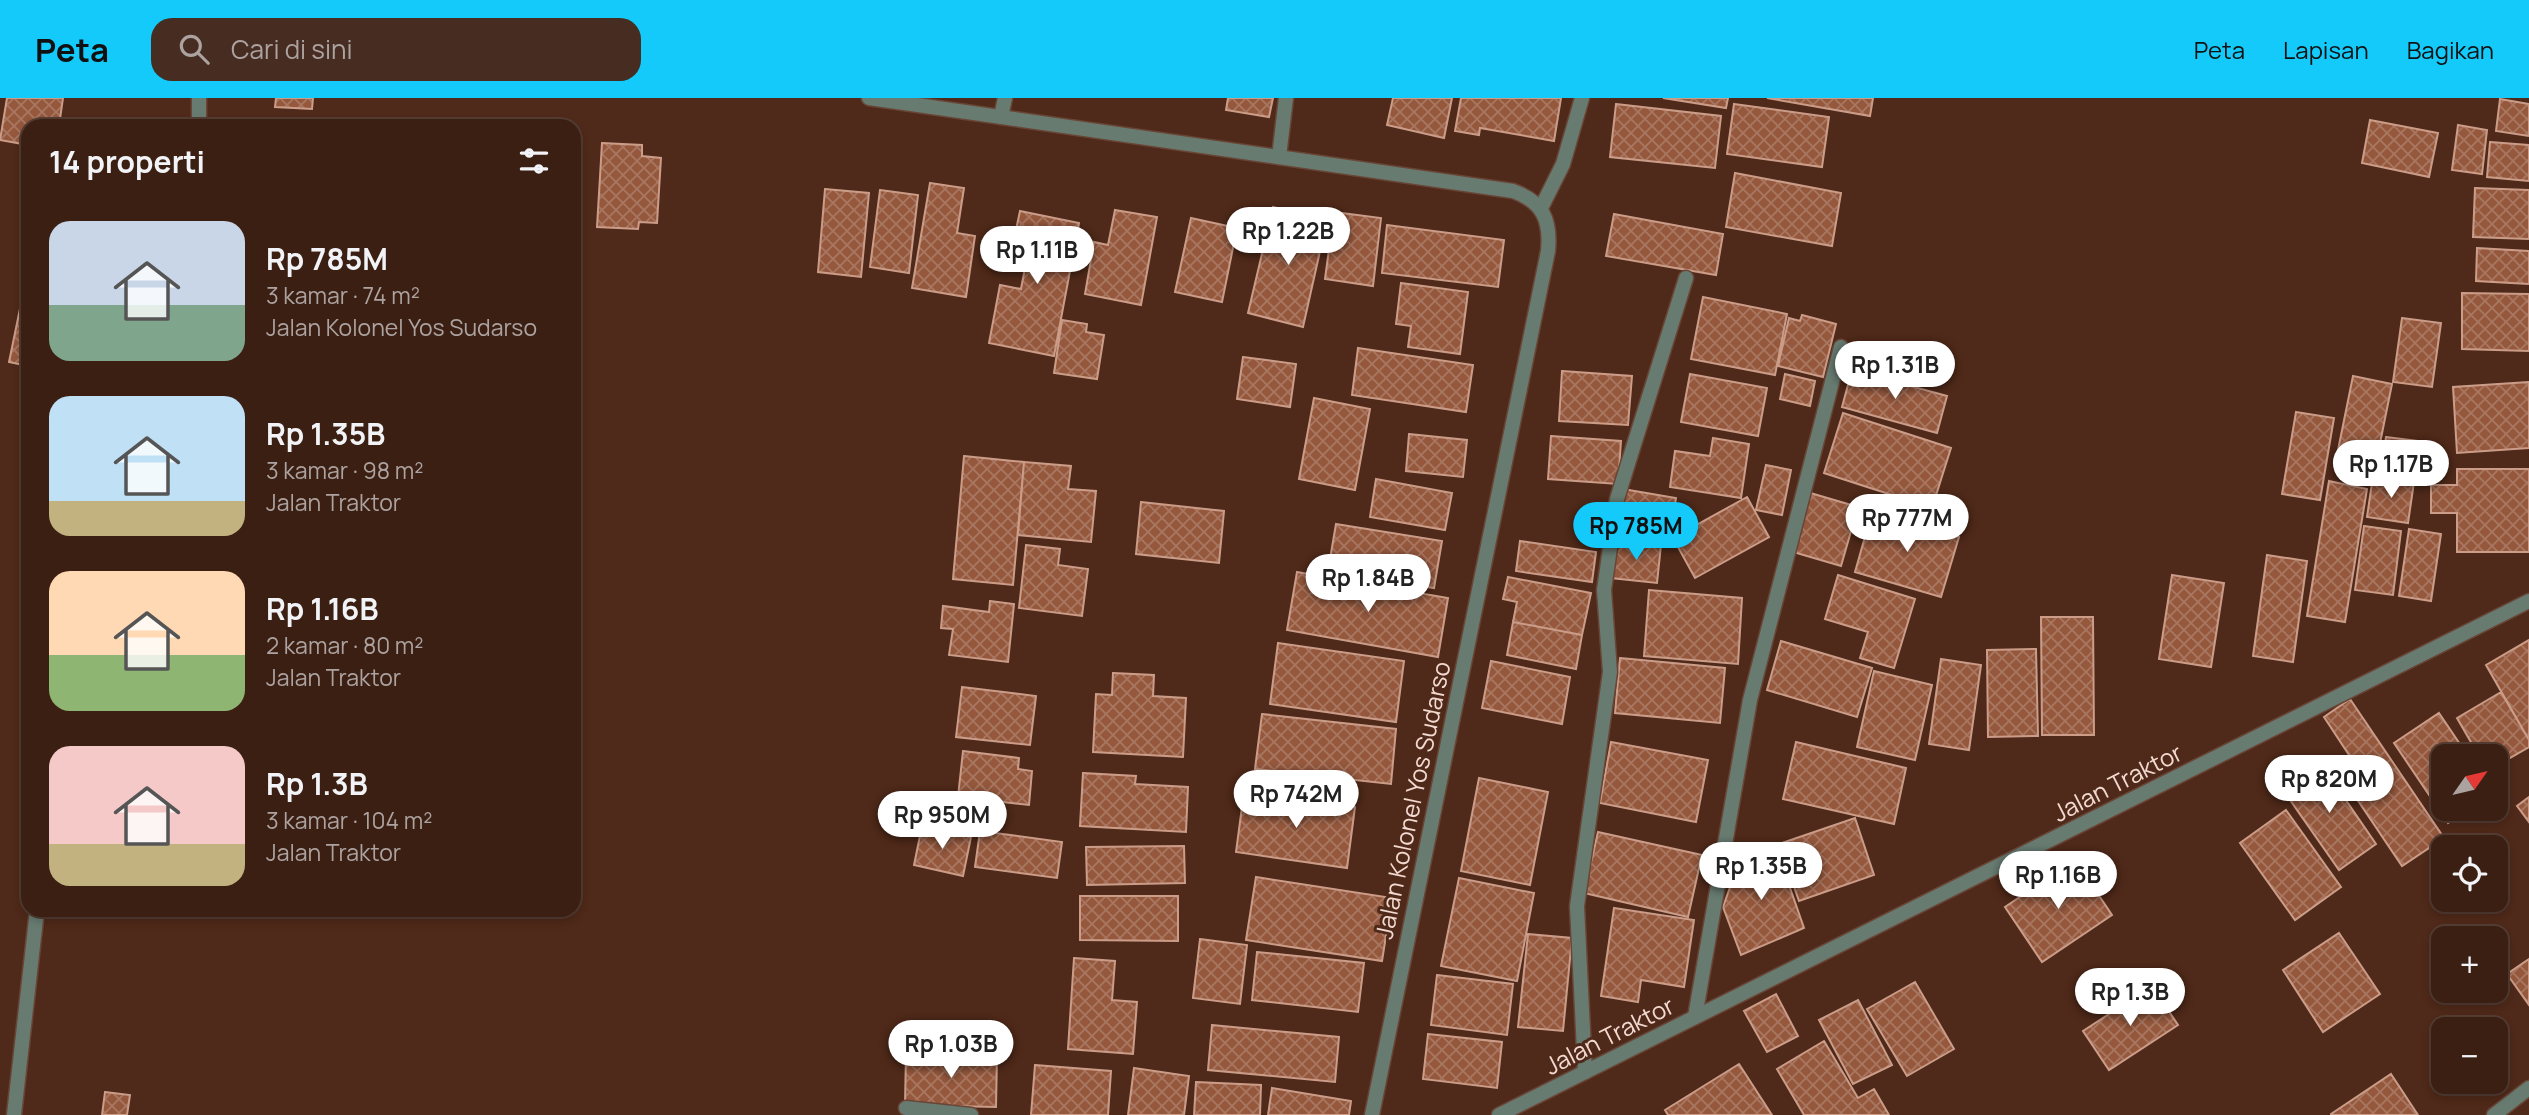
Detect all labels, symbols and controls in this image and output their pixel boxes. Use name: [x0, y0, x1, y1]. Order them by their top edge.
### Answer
search box: [151, 18, 641, 81]
text: Peta: [35, 27, 109, 72]
icon: search: [175, 30, 213, 68]
text: Cari di sini: [231, 31, 353, 67]
text: Peta: [2194, 33, 2245, 66]
text: Lapisan: [2283, 33, 2369, 66]
text: Bagikan: [2407, 33, 2494, 66]
text: 14 properti: [49, 141, 205, 182]
icon: filters: [515, 142, 553, 180]
pin: Rp 1.22B: [1216, 208, 1360, 267]
text: Rp 1.22B: [1242, 214, 1334, 246]
pin: Rp 1.11B: [965, 226, 1109, 286]
text: Rp 1.11B: [996, 233, 1078, 265]
text: Rp 785M: [266, 238, 388, 279]
icon: home: [105, 249, 189, 333]
text: 3 kamar · 74 m²: [266, 279, 420, 311]
text: Jalan Kolonel Yos Sudarso: [266, 311, 537, 343]
pin: Rp 1.31B: [1823, 342, 1967, 401]
text: Rp 1.31B: [1851, 348, 1939, 380]
text: Rp 1.35B: [266, 413, 385, 454]
icon: home: [105, 424, 189, 508]
pin: Rp 1.17B: [2319, 440, 2463, 500]
text: Rp 1.17B: [2349, 447, 2433, 479]
text: 3 kamar · 98 m²: [266, 454, 423, 486]
text: Jalan Traktor: [266, 486, 401, 518]
pin: Rp 777M: [1842, 494, 1972, 554]
text: Rp 777M: [1862, 501, 1952, 533]
pin: Rp 785M: [1571, 503, 1701, 562]
text: Rp 785M: [1589, 509, 1683, 541]
pin: Rp 1.84B: [1296, 554, 1440, 614]
text: Rp 1.84B: [1322, 561, 1414, 593]
text: Rp 1.16B: [266, 588, 378, 629]
icon: home: [105, 599, 189, 683]
text: 2 kamar · 80 m²: [266, 629, 424, 661]
street label: Jalan Kolonel Yos Sudarso: [1366, 658, 1458, 942]
text: Jalan Traktor: [266, 661, 401, 693]
street label: Jalan Traktor: [2047, 735, 2188, 829]
north arrow: [2431, 744, 2508, 821]
map controls: [2431, 744, 2508, 1094]
pin: Rp 820M: [2264, 756, 2394, 815]
text: Rp 820M: [2281, 762, 2377, 794]
text: Rp 1.3B: [266, 763, 368, 804]
pin: Rp 742M: [1231, 770, 1361, 830]
icon: home: [105, 774, 189, 858]
text: Rp 742M: [1250, 777, 1342, 809]
pin: Rp 950M: [877, 792, 1007, 851]
text: Rp 950M: [894, 798, 990, 830]
text: 3 kamar · 104 m²: [266, 804, 432, 836]
button: locate: [2431, 835, 2508, 912]
text: Jalan Traktor: [266, 836, 401, 868]
pin: Rp 1.35B: [1689, 842, 1833, 902]
text: Rp 1.35B: [1715, 849, 1807, 881]
pin: Rp 1.16B: [1986, 852, 2130, 911]
text: Rp 1.16B: [2015, 858, 2101, 890]
button: +: [2431, 926, 2508, 1003]
pin: Rp 1.3B: [2065, 968, 2195, 1028]
text: Rp 1.3B: [2091, 975, 2169, 1007]
street label: Jalan Traktor: [1539, 988, 1680, 1082]
button: −: [2431, 1017, 2508, 1094]
pin: Rp 1.03B: [879, 1020, 1023, 1080]
text: Rp 1.03B: [904, 1027, 998, 1059]

